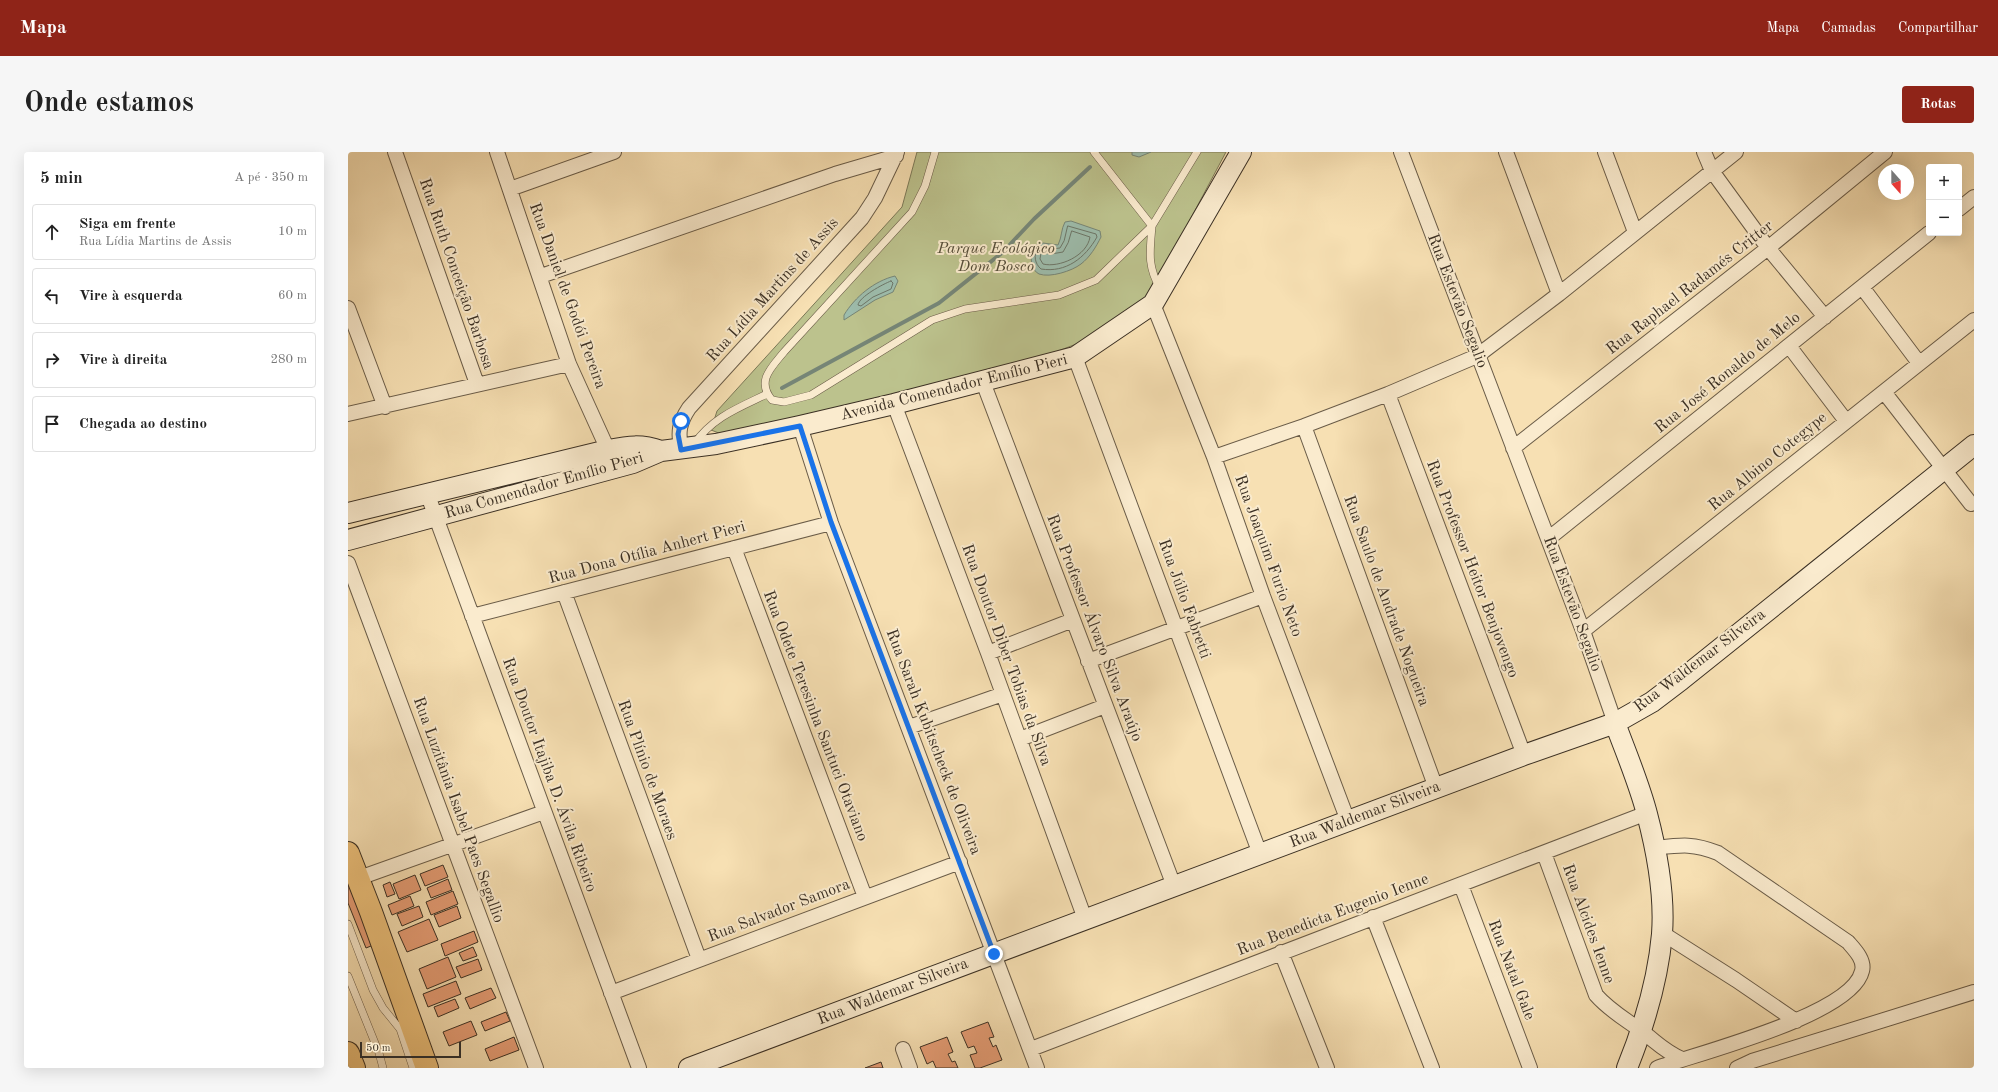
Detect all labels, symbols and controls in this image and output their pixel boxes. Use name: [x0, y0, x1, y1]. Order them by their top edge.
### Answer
text: Mapa: [20, 19, 67, 38]
text: Mapa: [1766, 21, 1799, 35]
text: Camadas: [1821, 21, 1876, 35]
text: Compartilhar: [1898, 21, 1978, 35]
button: Rotas: [1902, 86, 1974, 123]
text: Onde estamos: [24, 90, 194, 118]
north arrow: [1878, 164, 1914, 200]
map controls: [1926, 164, 1962, 236]
button: +: [1926, 164, 1962, 200]
text: 5 min: [40, 170, 83, 187]
text: A pé · 350 m: [234, 171, 308, 184]
street label: Rua Ruth Conceição Barbosa: [416, 176, 496, 372]
button: −: [1926, 200, 1962, 236]
street label: Rua Daniel de Godói Pereira: [526, 201, 608, 391]
street label: Rua Lídia Martins de Assis: [704, 215, 842, 365]
text: Siga em frente: [79, 217, 176, 232]
street label: Rua Raphael Radamés Critter: [1604, 218, 1777, 358]
icon: ahead: [41, 221, 63, 243]
text: 10 m: [278, 225, 307, 238]
street label: Rua Estevão Segalio: [1424, 232, 1490, 370]
text: Rua Lídia Martins de Assis: [79, 235, 232, 248]
park label: Parque Ecológico Dom Bosco: [936, 241, 1055, 275]
icon: left: [41, 285, 63, 307]
text: Vire à esquerda: [79, 289, 183, 304]
text: 60 m: [278, 289, 307, 302]
street label: Rua José Ronaldo de Melo: [1652, 309, 1804, 436]
icon: right: [41, 349, 63, 371]
street label: Avenida Comendador Emílio Pieri: [839, 352, 1069, 424]
text: Vire à direita: [79, 353, 167, 368]
text: 280 m: [270, 353, 307, 366]
street label: Rua Albino Cotegype: [1706, 410, 1830, 514]
route start: [672, 412, 690, 430]
icon: arrive: [41, 413, 63, 435]
text: Chegada ao destino: [79, 417, 207, 432]
street label: Rua Comendador Emílio Pieri: [443, 450, 645, 522]
street label: Rua Professor Heitor Benjovengo: [1423, 458, 1521, 680]
street label: Rua Joaquim Furio Neto: [1231, 473, 1305, 639]
street label: Rua Saulo de Andrade Nogueira: [1340, 493, 1432, 709]
street label: Rua Professor Álvaro Silva Araújo: [1043, 511, 1149, 744]
street label: Rua Dona Otília Anhert Pieri: [547, 519, 747, 587]
street label: Rua Estevão Segalio: [1540, 534, 1604, 674]
street label: Rua Júlio Fabretti: [1155, 537, 1213, 661]
street label: Rua Doutor Diber Tobias da Silva: [958, 542, 1054, 768]
street label: Rua Odete Teresinha Santuci Otaviano: [760, 588, 870, 844]
street label: Rua Waldemar Silveira: [1631, 606, 1769, 716]
street label: Rua Sarah Kubitscheck de Oliveira: [882, 627, 984, 857]
street label: Rua Doutor Itajiba D. Ávila Ribeiro: [499, 654, 603, 894]
street label: Rua Luzitânia Isabel Paes Segallio: [410, 695, 506, 925]
street label: Rua Plínio de Moraes: [614, 698, 680, 842]
street label: Rua Waldemar Silveira: [1287, 779, 1443, 851]
street label: Rua Alcides Ienne: [1559, 862, 1617, 986]
street label: Rua Benedicta Eugenio Ienne: [1235, 871, 1431, 959]
street label: Rua Salvador Samora: [706, 877, 852, 945]
street label: Rua Natal Gale: [1485, 918, 1537, 1022]
route end: [985, 945, 1003, 963]
street label: Rua Waldemar Silveira: [815, 956, 971, 1028]
scale bar: [360, 1040, 461, 1059]
text: 50 m: [366, 1043, 391, 1054]

